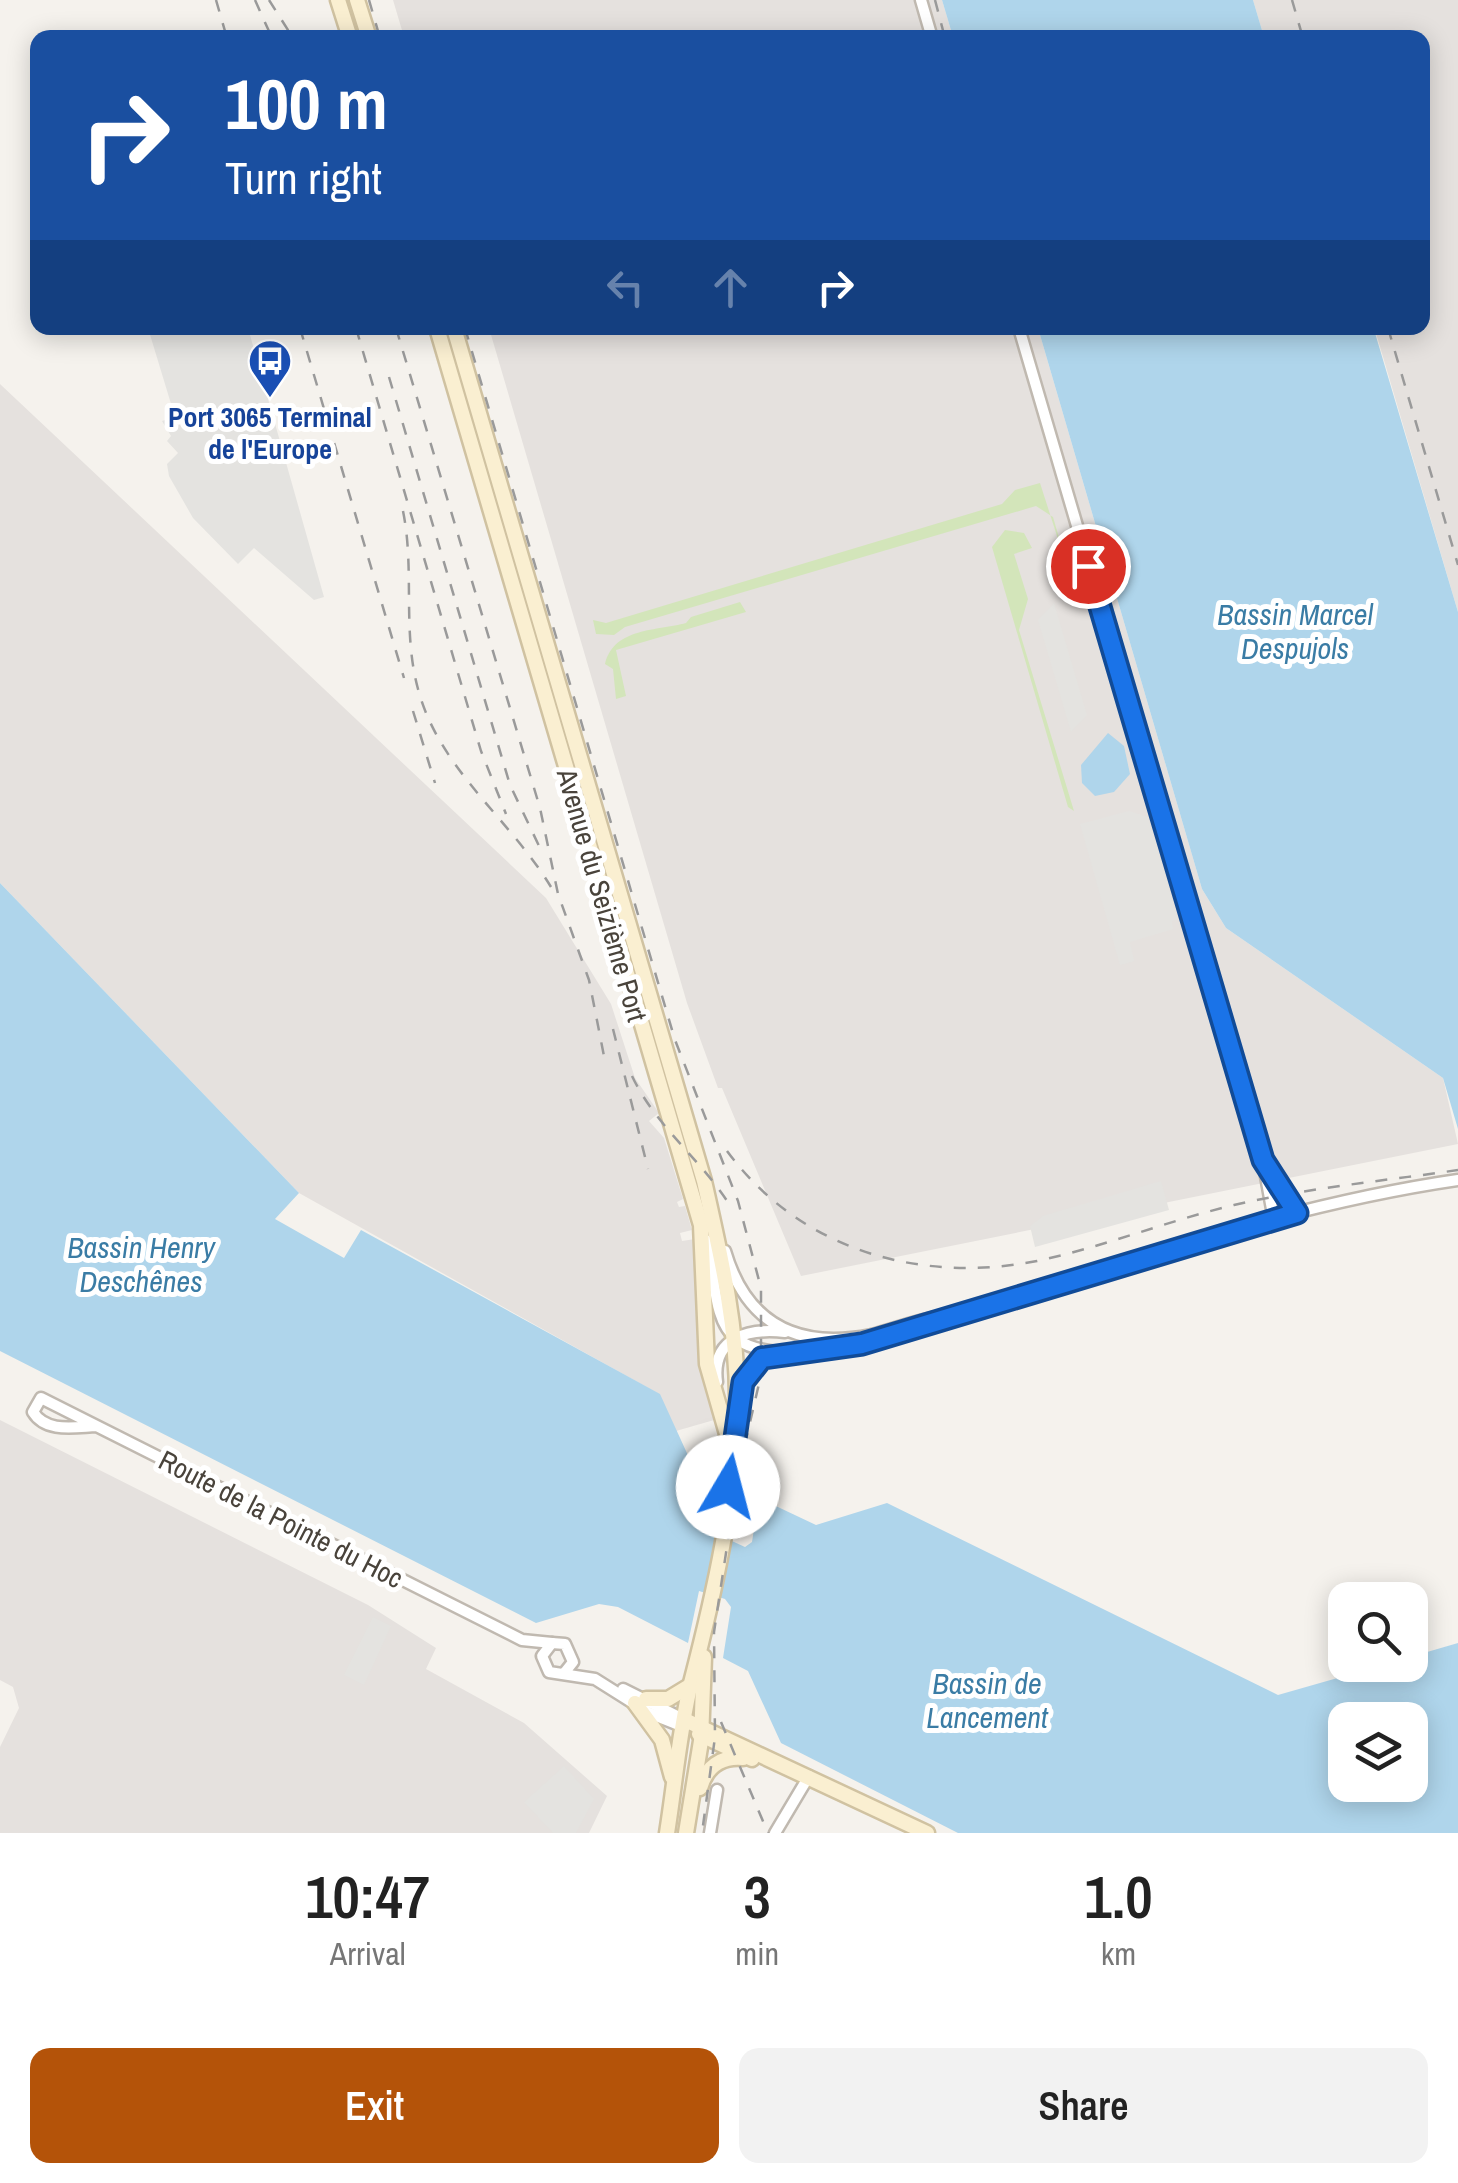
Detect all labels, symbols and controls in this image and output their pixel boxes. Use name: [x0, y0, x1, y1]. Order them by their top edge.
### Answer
text: 100 m: [225, 57, 388, 151]
icon: right: [60, 70, 190, 200]
text: Turn right: [225, 147, 382, 208]
icon: left: [598, 260, 653, 315]
icon: ahead: [703, 260, 758, 315]
icon: right: [808, 260, 863, 315]
bus stop icon: Port 3065 Terminal de l'Europe: [247, 338, 293, 399]
place label: Port 3065 Terminal de l'Europe: [168, 398, 372, 468]
pin: [1046, 524, 1131, 609]
icon: arrive: [1061, 539, 1116, 594]
water label: Bassin Marcel Despujols: [1217, 594, 1373, 668]
street label: Avenue du Seizième Port: [547, 763, 656, 1026]
water label: Bassin Henry Deschênes: [67, 1227, 217, 1301]
position arrow: [676, 1435, 780, 1539]
street label: Route de la Pointe du Hoc: [152, 1441, 410, 1597]
map controls: [1328, 1582, 1428, 1802]
button: search: [1328, 1582, 1428, 1682]
water label: Bassin de Lancement: [926, 1663, 1049, 1737]
button: layers: [1328, 1702, 1428, 1802]
text: 10:47: [305, 1856, 430, 1937]
text: 3: [744, 1856, 771, 1937]
text: 1.0: [1084, 1856, 1153, 1937]
text: Arrival: [330, 1932, 406, 1975]
text: min: [735, 1932, 779, 1975]
text: km: [1101, 1932, 1136, 1975]
button: Exit: [30, 2048, 719, 2163]
button: Share: [739, 2048, 1428, 2163]

